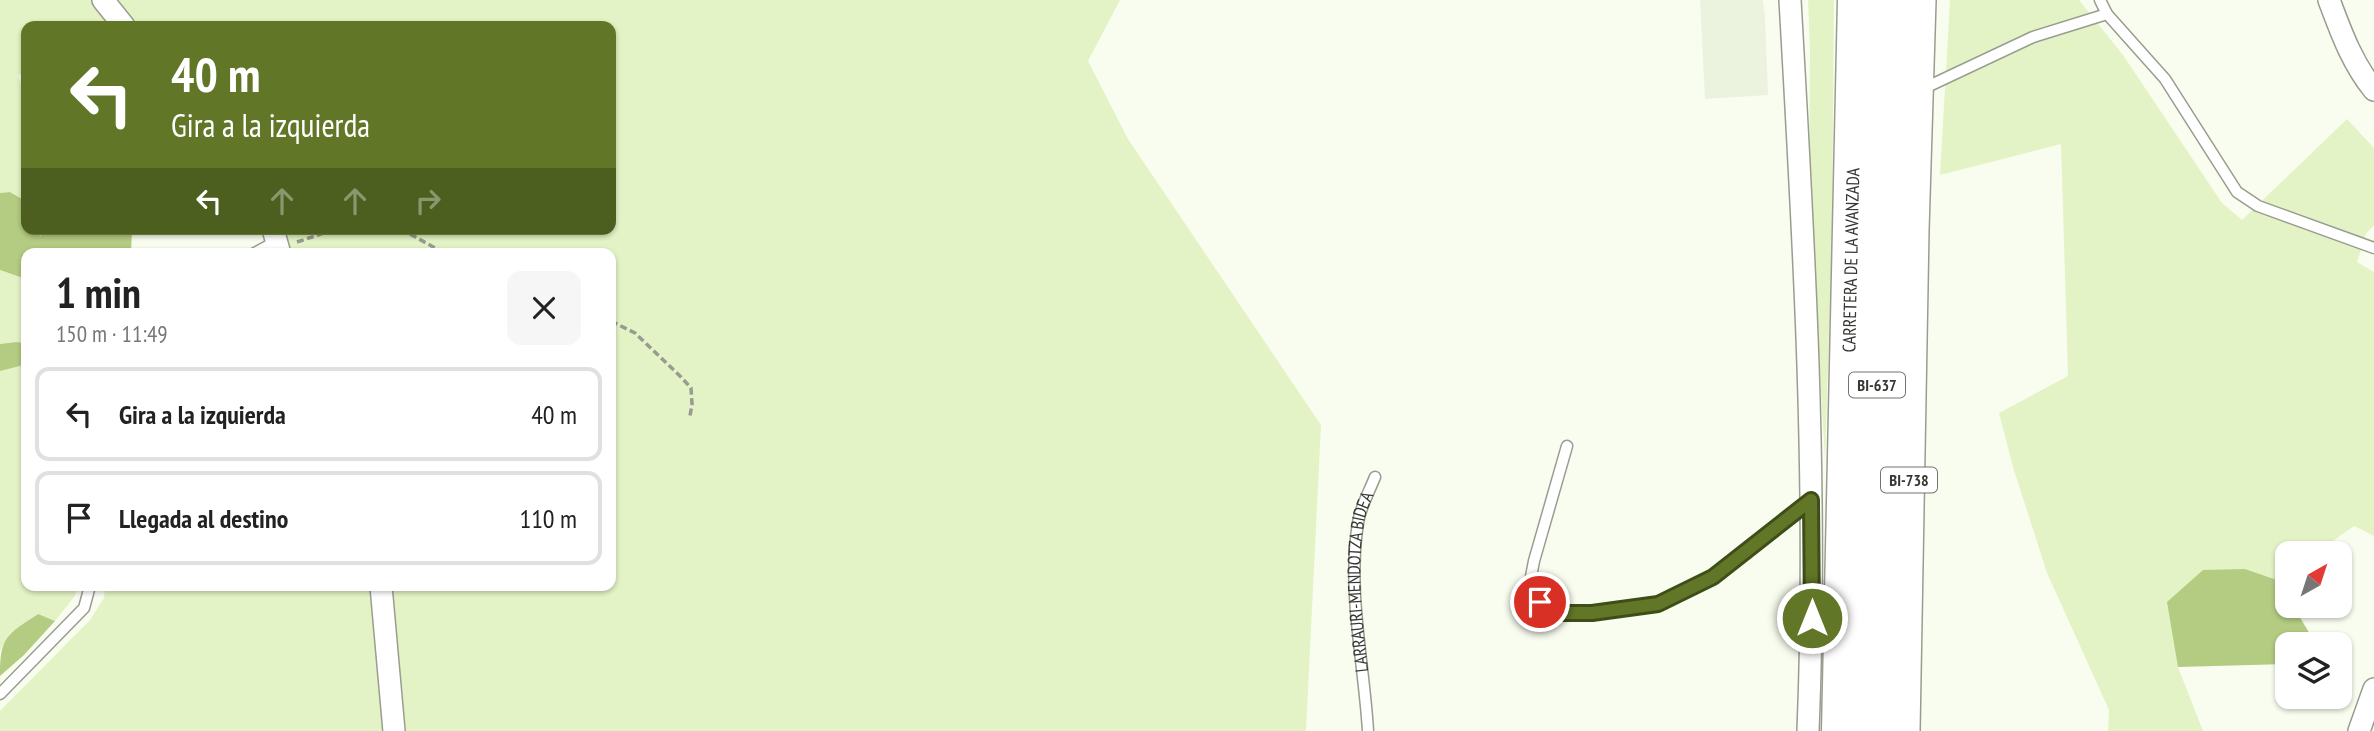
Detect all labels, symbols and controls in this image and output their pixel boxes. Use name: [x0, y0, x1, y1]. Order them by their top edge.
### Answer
text: 40 m: [171, 42, 260, 106]
icon: left: [56, 49, 147, 140]
text: Gira a la izquierda: [171, 104, 370, 146]
street label: CARRETERA DE LA AVANZADA: [1837, 167, 1864, 353]
icon: left: [190, 182, 228, 220]
icon: ahead: [263, 182, 301, 220]
icon: ahead: [336, 182, 374, 220]
icon: right: [409, 182, 447, 220]
text: 1 min: [56, 265, 141, 320]
button: close: [507, 271, 581, 345]
text: 150 m · 11:49: [56, 319, 168, 348]
road number: BI-637: [1849, 372, 1905, 398]
icon: left: [60, 395, 98, 433]
text: Gira a la izquierda: [119, 398, 286, 431]
text: 40 m: [531, 398, 577, 431]
road number: BI-738: [1881, 467, 1937, 492]
street label: LARRAURI-MENDOTZA BIDEA: [1342, 487, 1378, 674]
icon: arrive: [60, 499, 98, 537]
text: Llegada al destino: [119, 502, 288, 535]
text: 110 m: [519, 502, 577, 535]
north arrow: [2275, 541, 2352, 618]
map controls: [2275, 541, 2352, 709]
pin: [1510, 572, 1570, 632]
position arrow: [1775, 581, 1849, 655]
icon: arrive: [1521, 583, 1559, 621]
button: layers: [2275, 632, 2352, 709]

